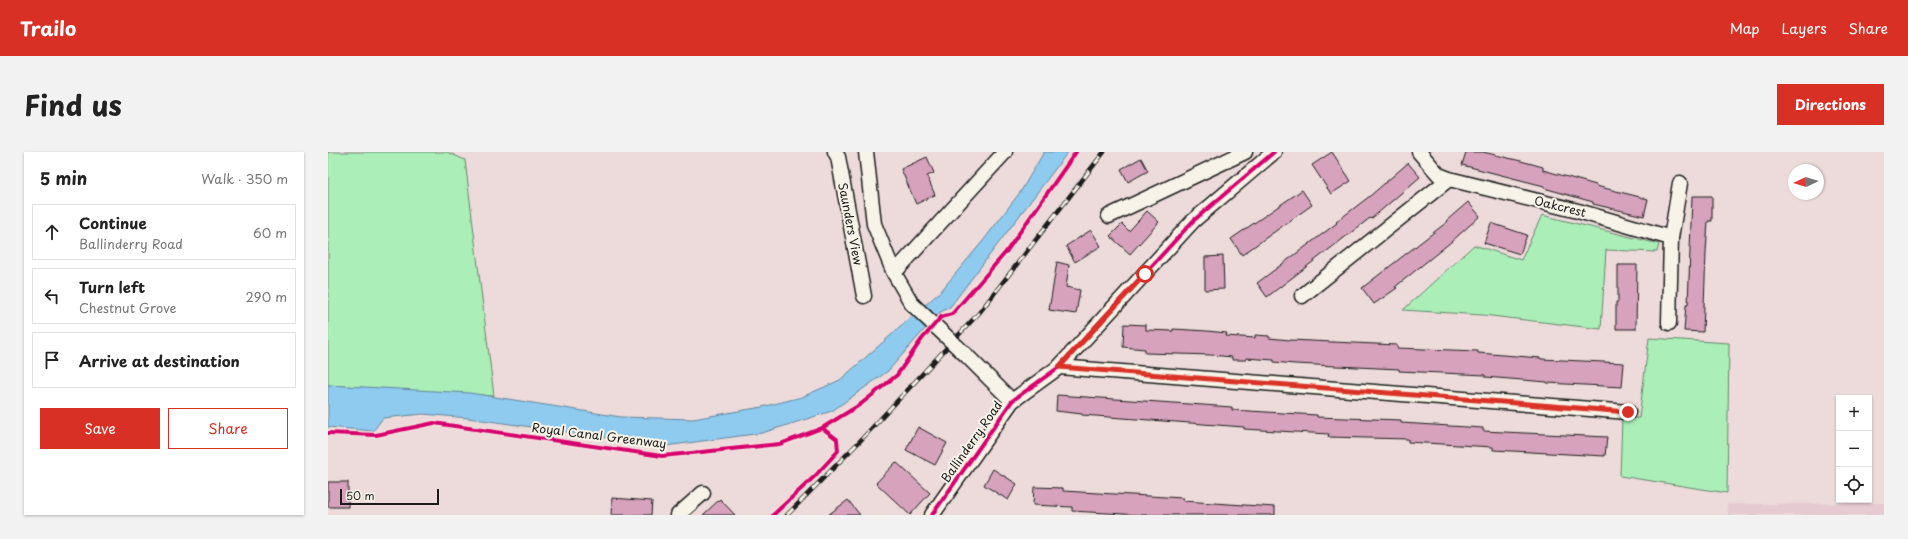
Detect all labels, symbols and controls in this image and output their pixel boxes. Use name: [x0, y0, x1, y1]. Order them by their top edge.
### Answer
text: Trailo: [20, 14, 76, 42]
text: Map: [1730, 18, 1760, 39]
text: Layers: [1782, 18, 1827, 39]
text: Share: [1849, 18, 1888, 39]
text: Find us: [24, 83, 122, 126]
button: Directions: [1777, 84, 1884, 125]
north arrow: [1788, 164, 1824, 200]
text: 5 min: [40, 165, 87, 191]
text: Walk · 350 m: [201, 169, 288, 188]
street label: Saunders View: [834, 181, 868, 267]
street label: Oakcrest: [1533, 191, 1588, 221]
text: Continue: [79, 211, 147, 234]
icon: ahead: [41, 221, 63, 243]
text: 60 m: [253, 223, 287, 242]
text: Ballinderry Road: [79, 234, 183, 253]
route start: [1136, 265, 1154, 283]
text: Turn left: [79, 275, 145, 298]
icon: left: [41, 285, 63, 307]
text: 290 m: [246, 287, 287, 306]
text: Chestnut Grove: [79, 298, 176, 317]
icon: arrive: [41, 349, 63, 371]
text: Arrive at destination: [79, 349, 240, 372]
map controls: [1836, 395, 1872, 503]
button: +: [1836, 395, 1872, 431]
street label: Ballinderry Road: [936, 397, 1006, 486]
route end: [1619, 403, 1637, 421]
button: Save: [40, 408, 160, 449]
button: Share: [168, 408, 288, 449]
street label: Royal Canal Greenway: [531, 418, 668, 452]
button: −: [1836, 431, 1872, 467]
button: locate: [1836, 467, 1872, 503]
scale bar: [340, 487, 439, 506]
text: 50 m: [346, 487, 375, 504]

